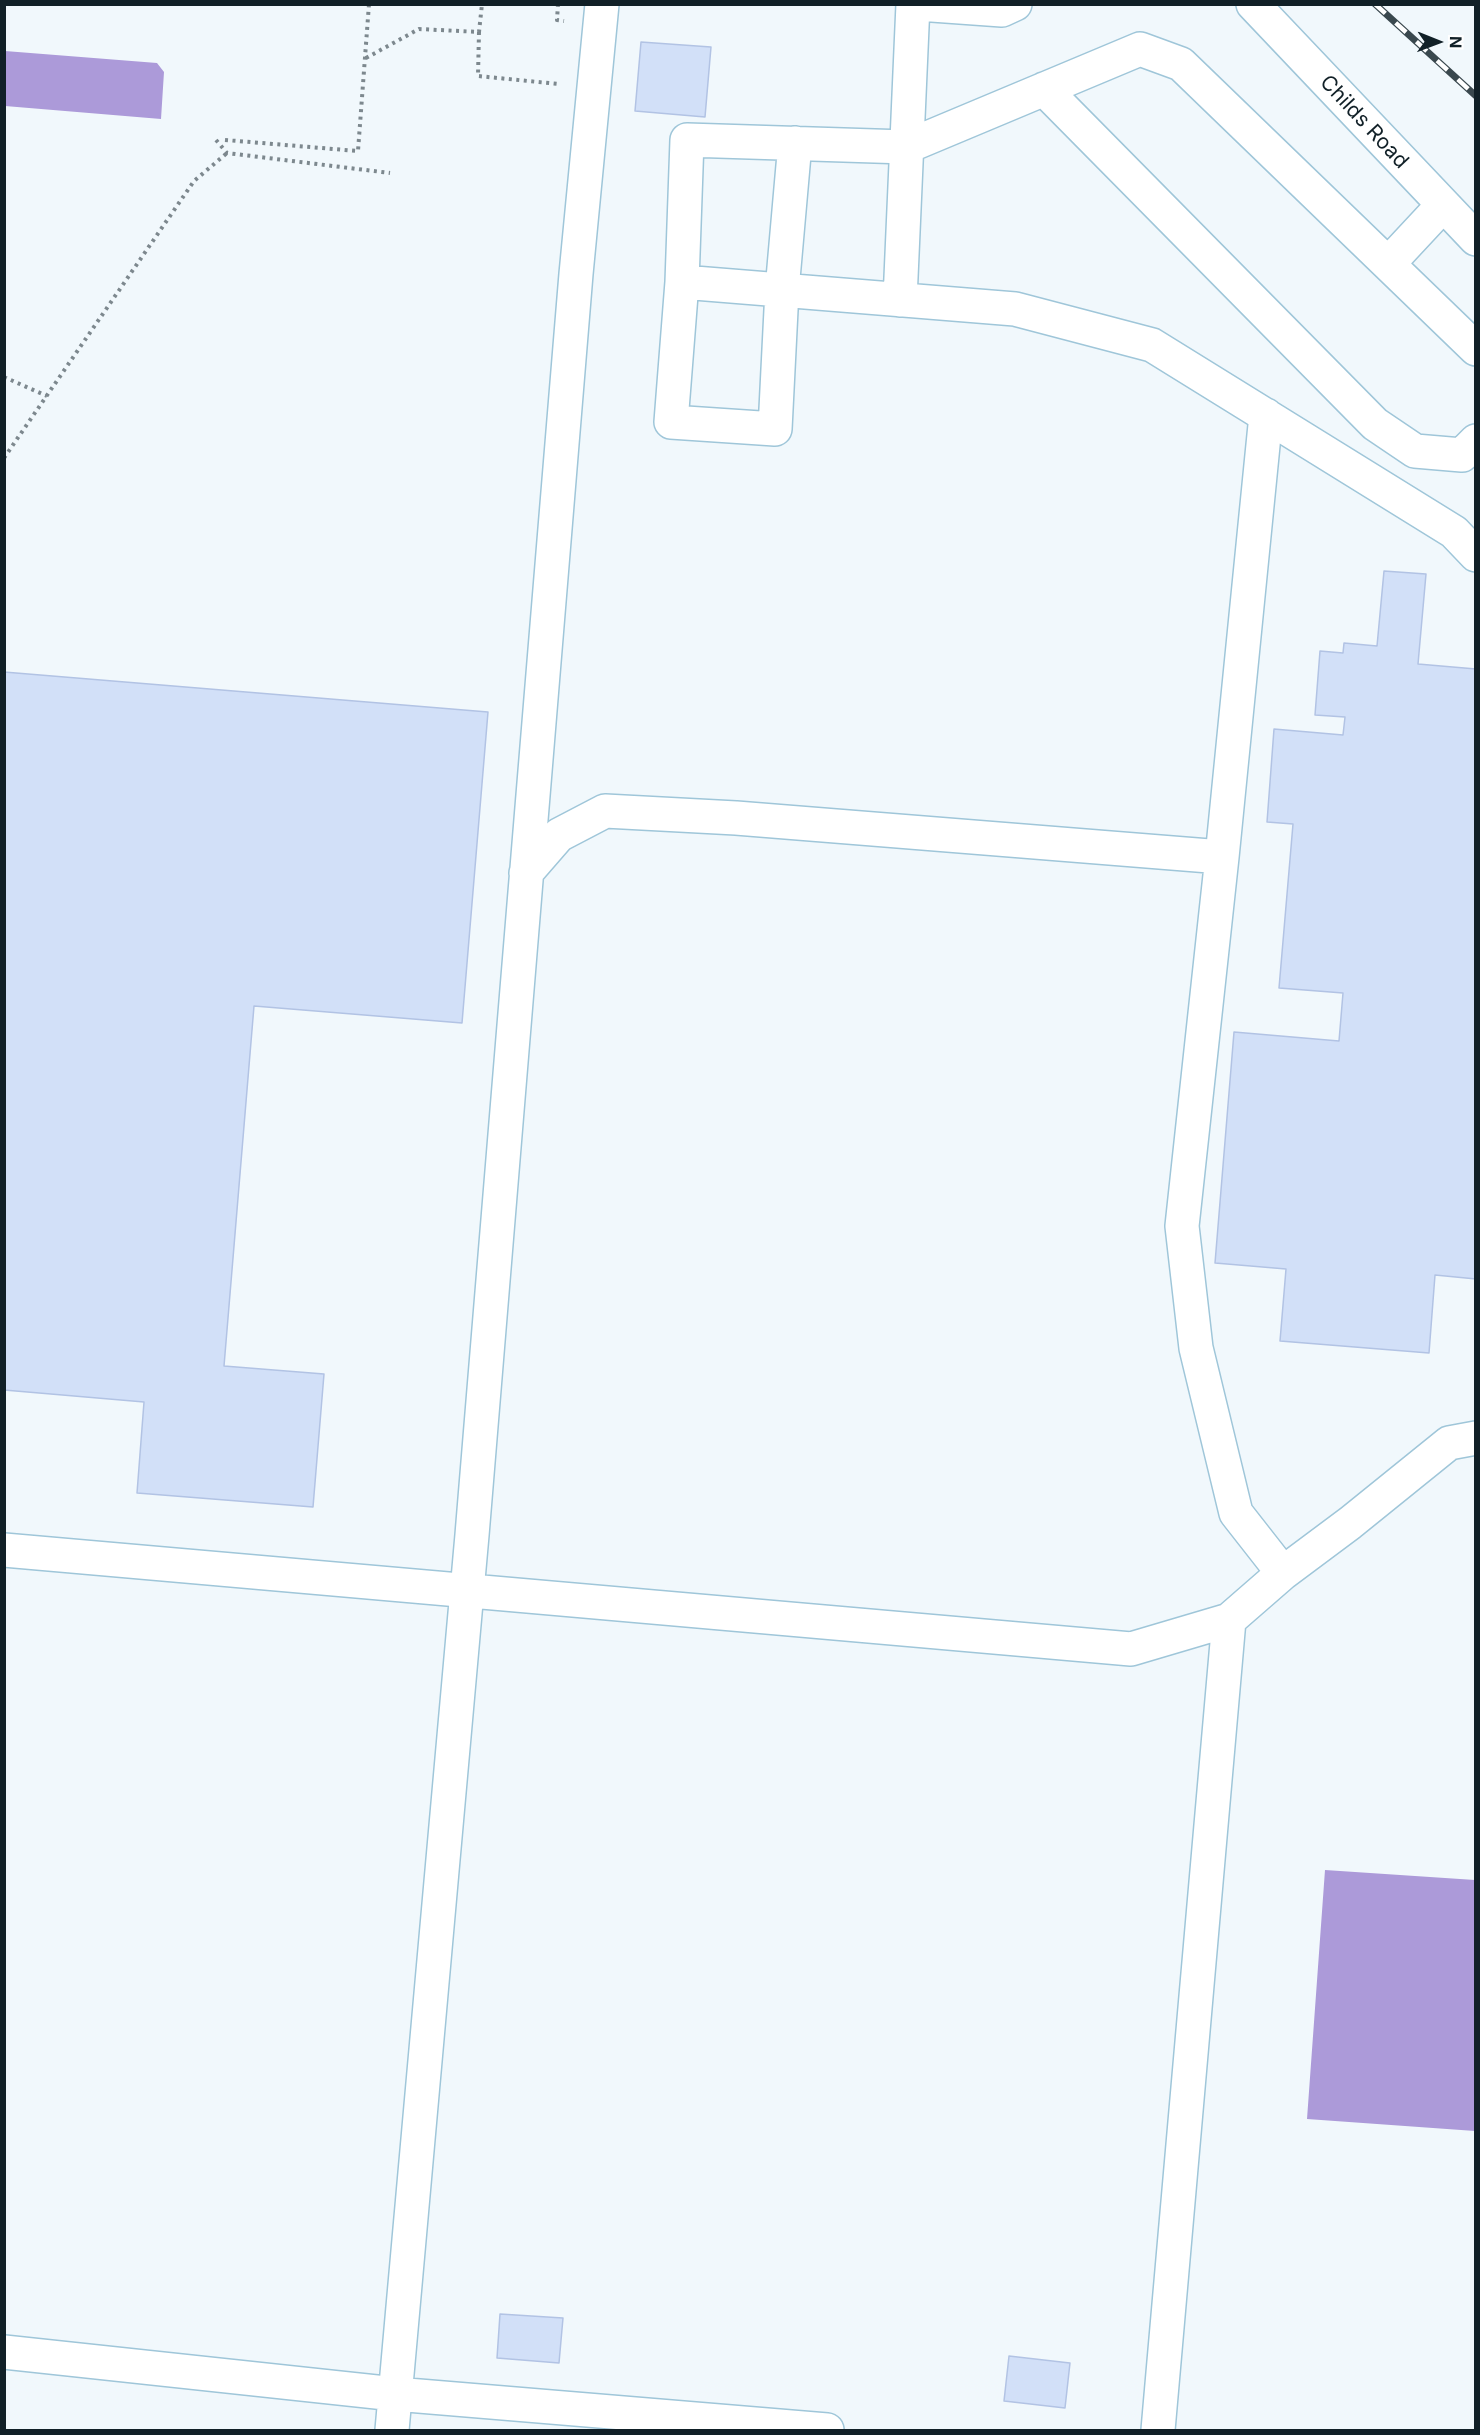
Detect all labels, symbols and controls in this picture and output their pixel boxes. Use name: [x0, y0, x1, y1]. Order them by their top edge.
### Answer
north arrow: [1408, 12, 1468, 72]
text: N: [1446, 36, 1466, 49]
street label: Childs Road: [1314, 70, 1414, 174]

